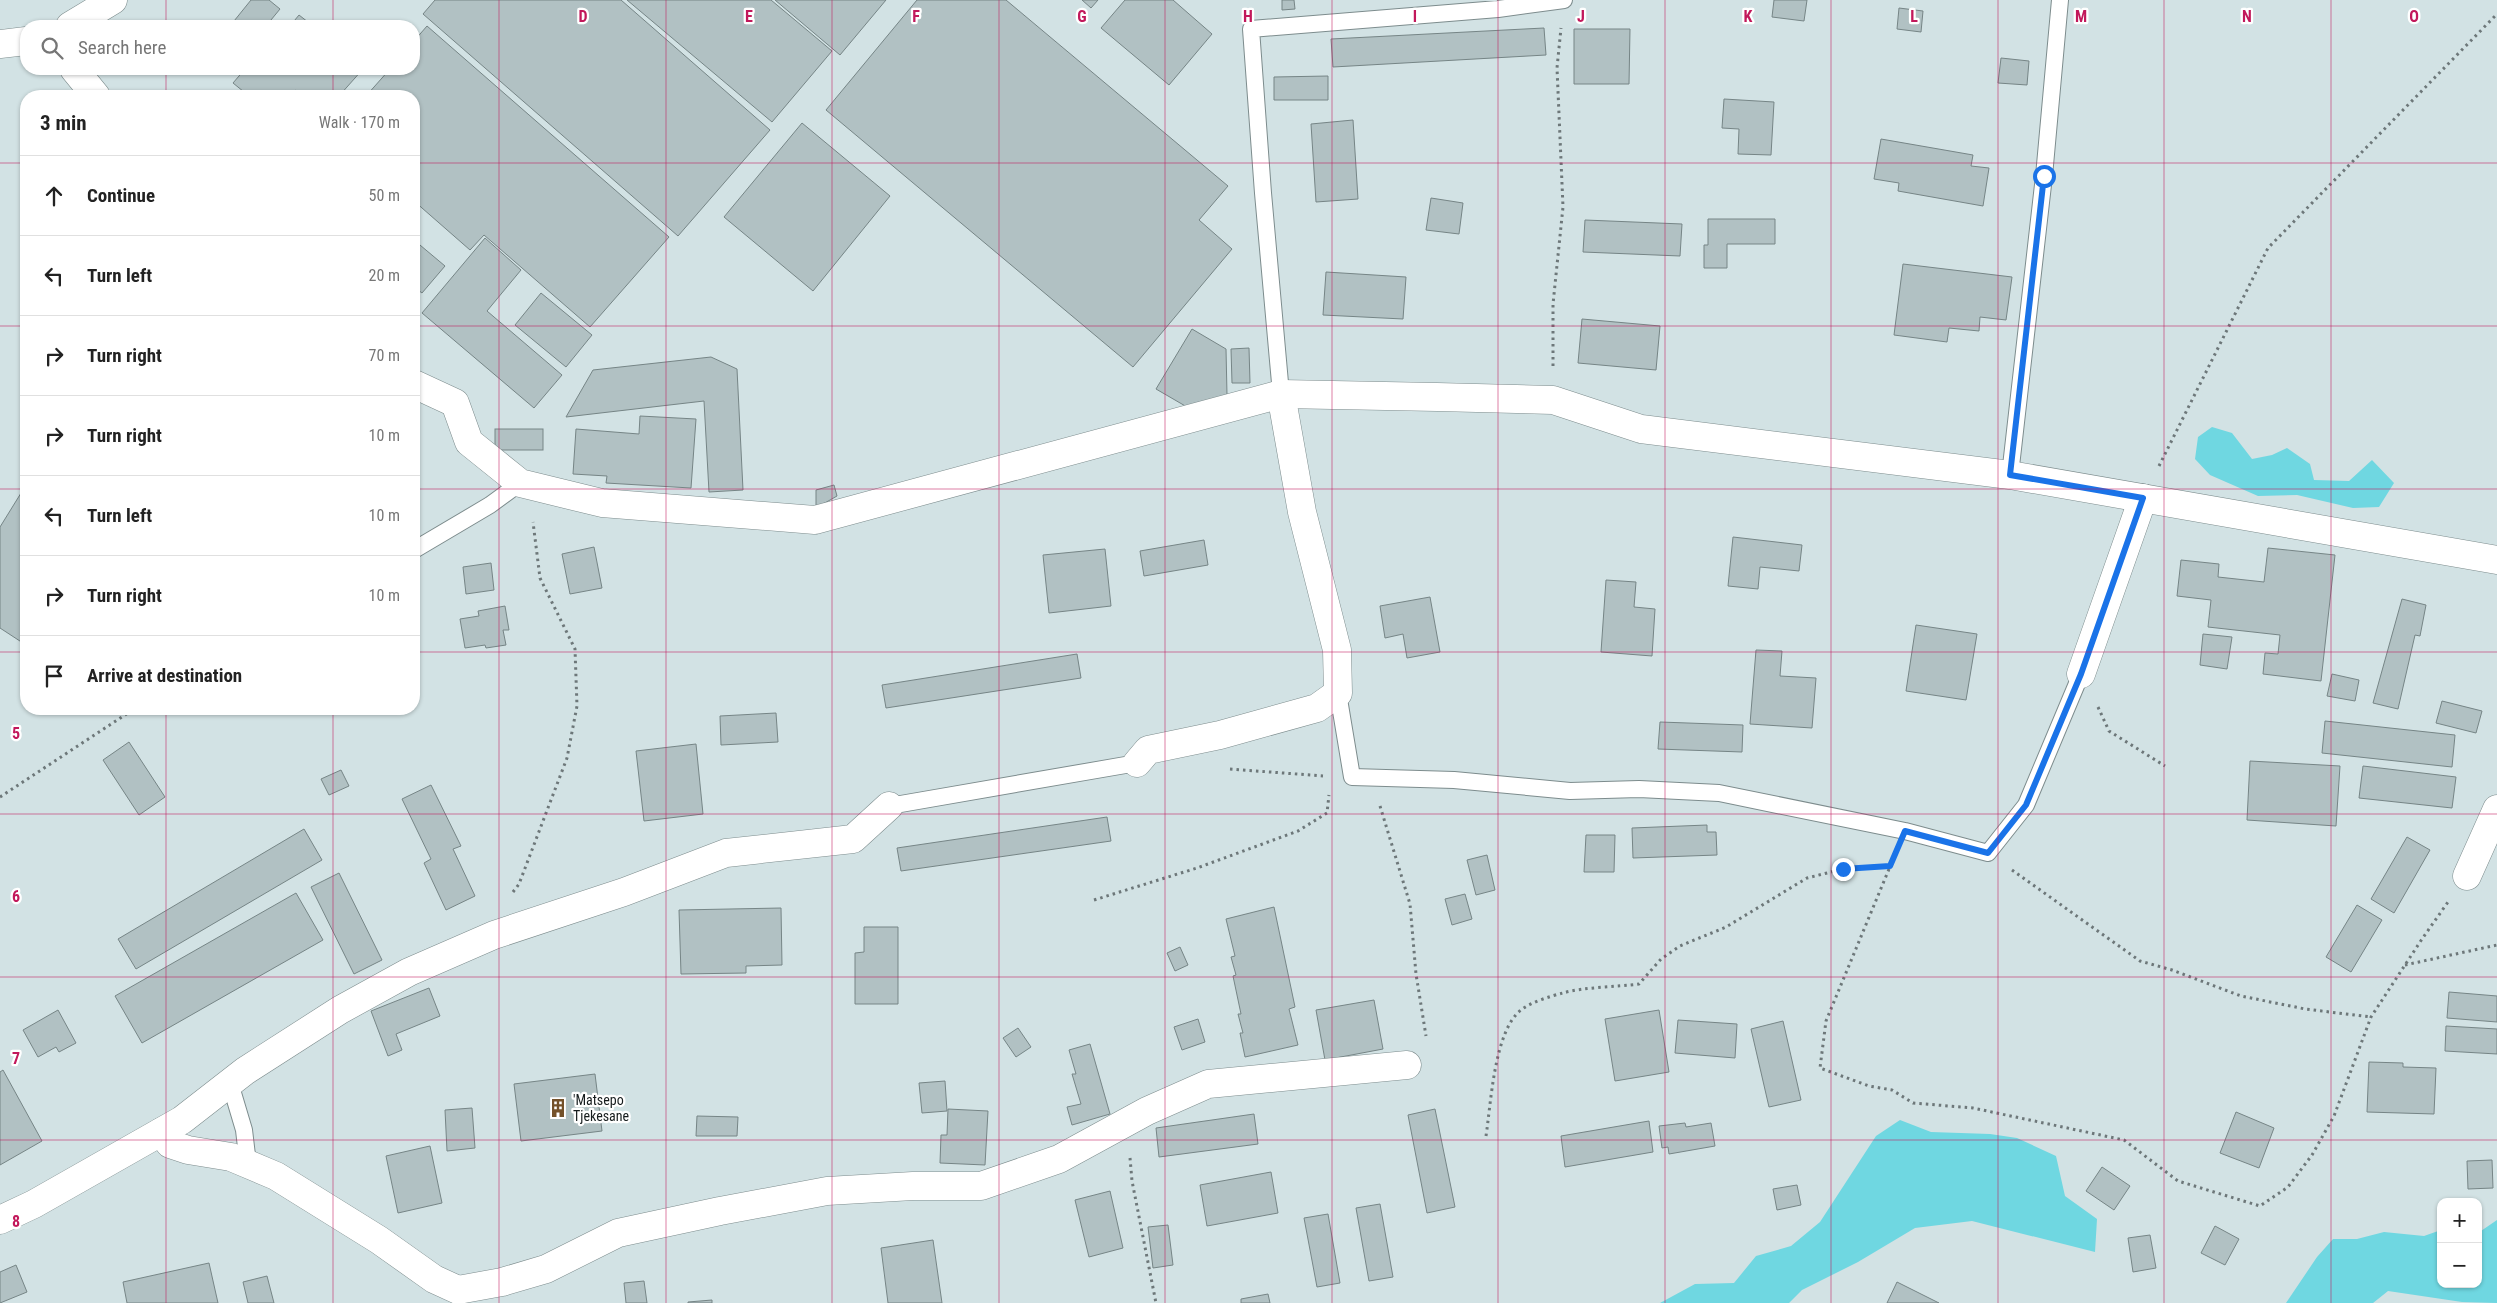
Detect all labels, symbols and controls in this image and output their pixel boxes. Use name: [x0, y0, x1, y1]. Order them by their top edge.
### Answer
text: D: [578, 7, 588, 26]
text: E: [745, 7, 753, 26]
text: F: [912, 7, 920, 26]
text: G: [1077, 7, 1087, 26]
text: H: [1243, 7, 1253, 26]
text: I: [1413, 7, 1417, 26]
text: J: [1577, 7, 1585, 26]
text: K: [1744, 7, 1753, 26]
text: L: [1910, 7, 1918, 26]
text: M: [2075, 7, 2087, 26]
text: N: [2242, 7, 2252, 26]
text: O: [2409, 7, 2419, 26]
search box: [20, 20, 420, 75]
icon: search: [38, 34, 66, 62]
text: Search here: [78, 36, 166, 59]
text: 3 min: [40, 111, 87, 135]
text: Walk · 170 m: [319, 113, 400, 132]
route start: [2033, 165, 2056, 188]
icon: ahead: [40, 182, 68, 210]
text: Continue: [87, 184, 155, 207]
text: 50 m: [368, 186, 400, 205]
icon: left: [40, 262, 68, 290]
text: Turn left: [87, 264, 152, 287]
text: 20 m: [368, 266, 400, 285]
icon: right: [40, 342, 68, 370]
text: Turn right: [87, 344, 162, 367]
text: 70 m: [368, 346, 400, 365]
icon: right: [40, 422, 68, 450]
text: Turn right: [87, 424, 162, 447]
text: 10 m: [368, 426, 400, 445]
icon: left: [40, 502, 68, 530]
text: Turn left: [87, 504, 152, 527]
text: 10 m: [368, 506, 400, 525]
icon: right: [40, 582, 68, 610]
text: Turn right: [87, 584, 162, 607]
text: 10 m: [368, 586, 400, 605]
icon: arrive: [40, 662, 68, 690]
text: Arrive at destination: [87, 664, 242, 687]
text: 5: [12, 724, 20, 743]
route end: [1832, 858, 1855, 881]
text: 6: [12, 887, 20, 906]
text: 7: [12, 1049, 20, 1068]
place label: 'Matsepo Tjekesane: [573, 1092, 630, 1124]
building icon: 'Matsepo Tjekesane: [547, 1097, 569, 1119]
map controls: [2437, 1198, 2482, 1288]
button: +: [2437, 1198, 2482, 1243]
text: 8: [12, 1212, 20, 1231]
button: −: [2437, 1243, 2482, 1288]

